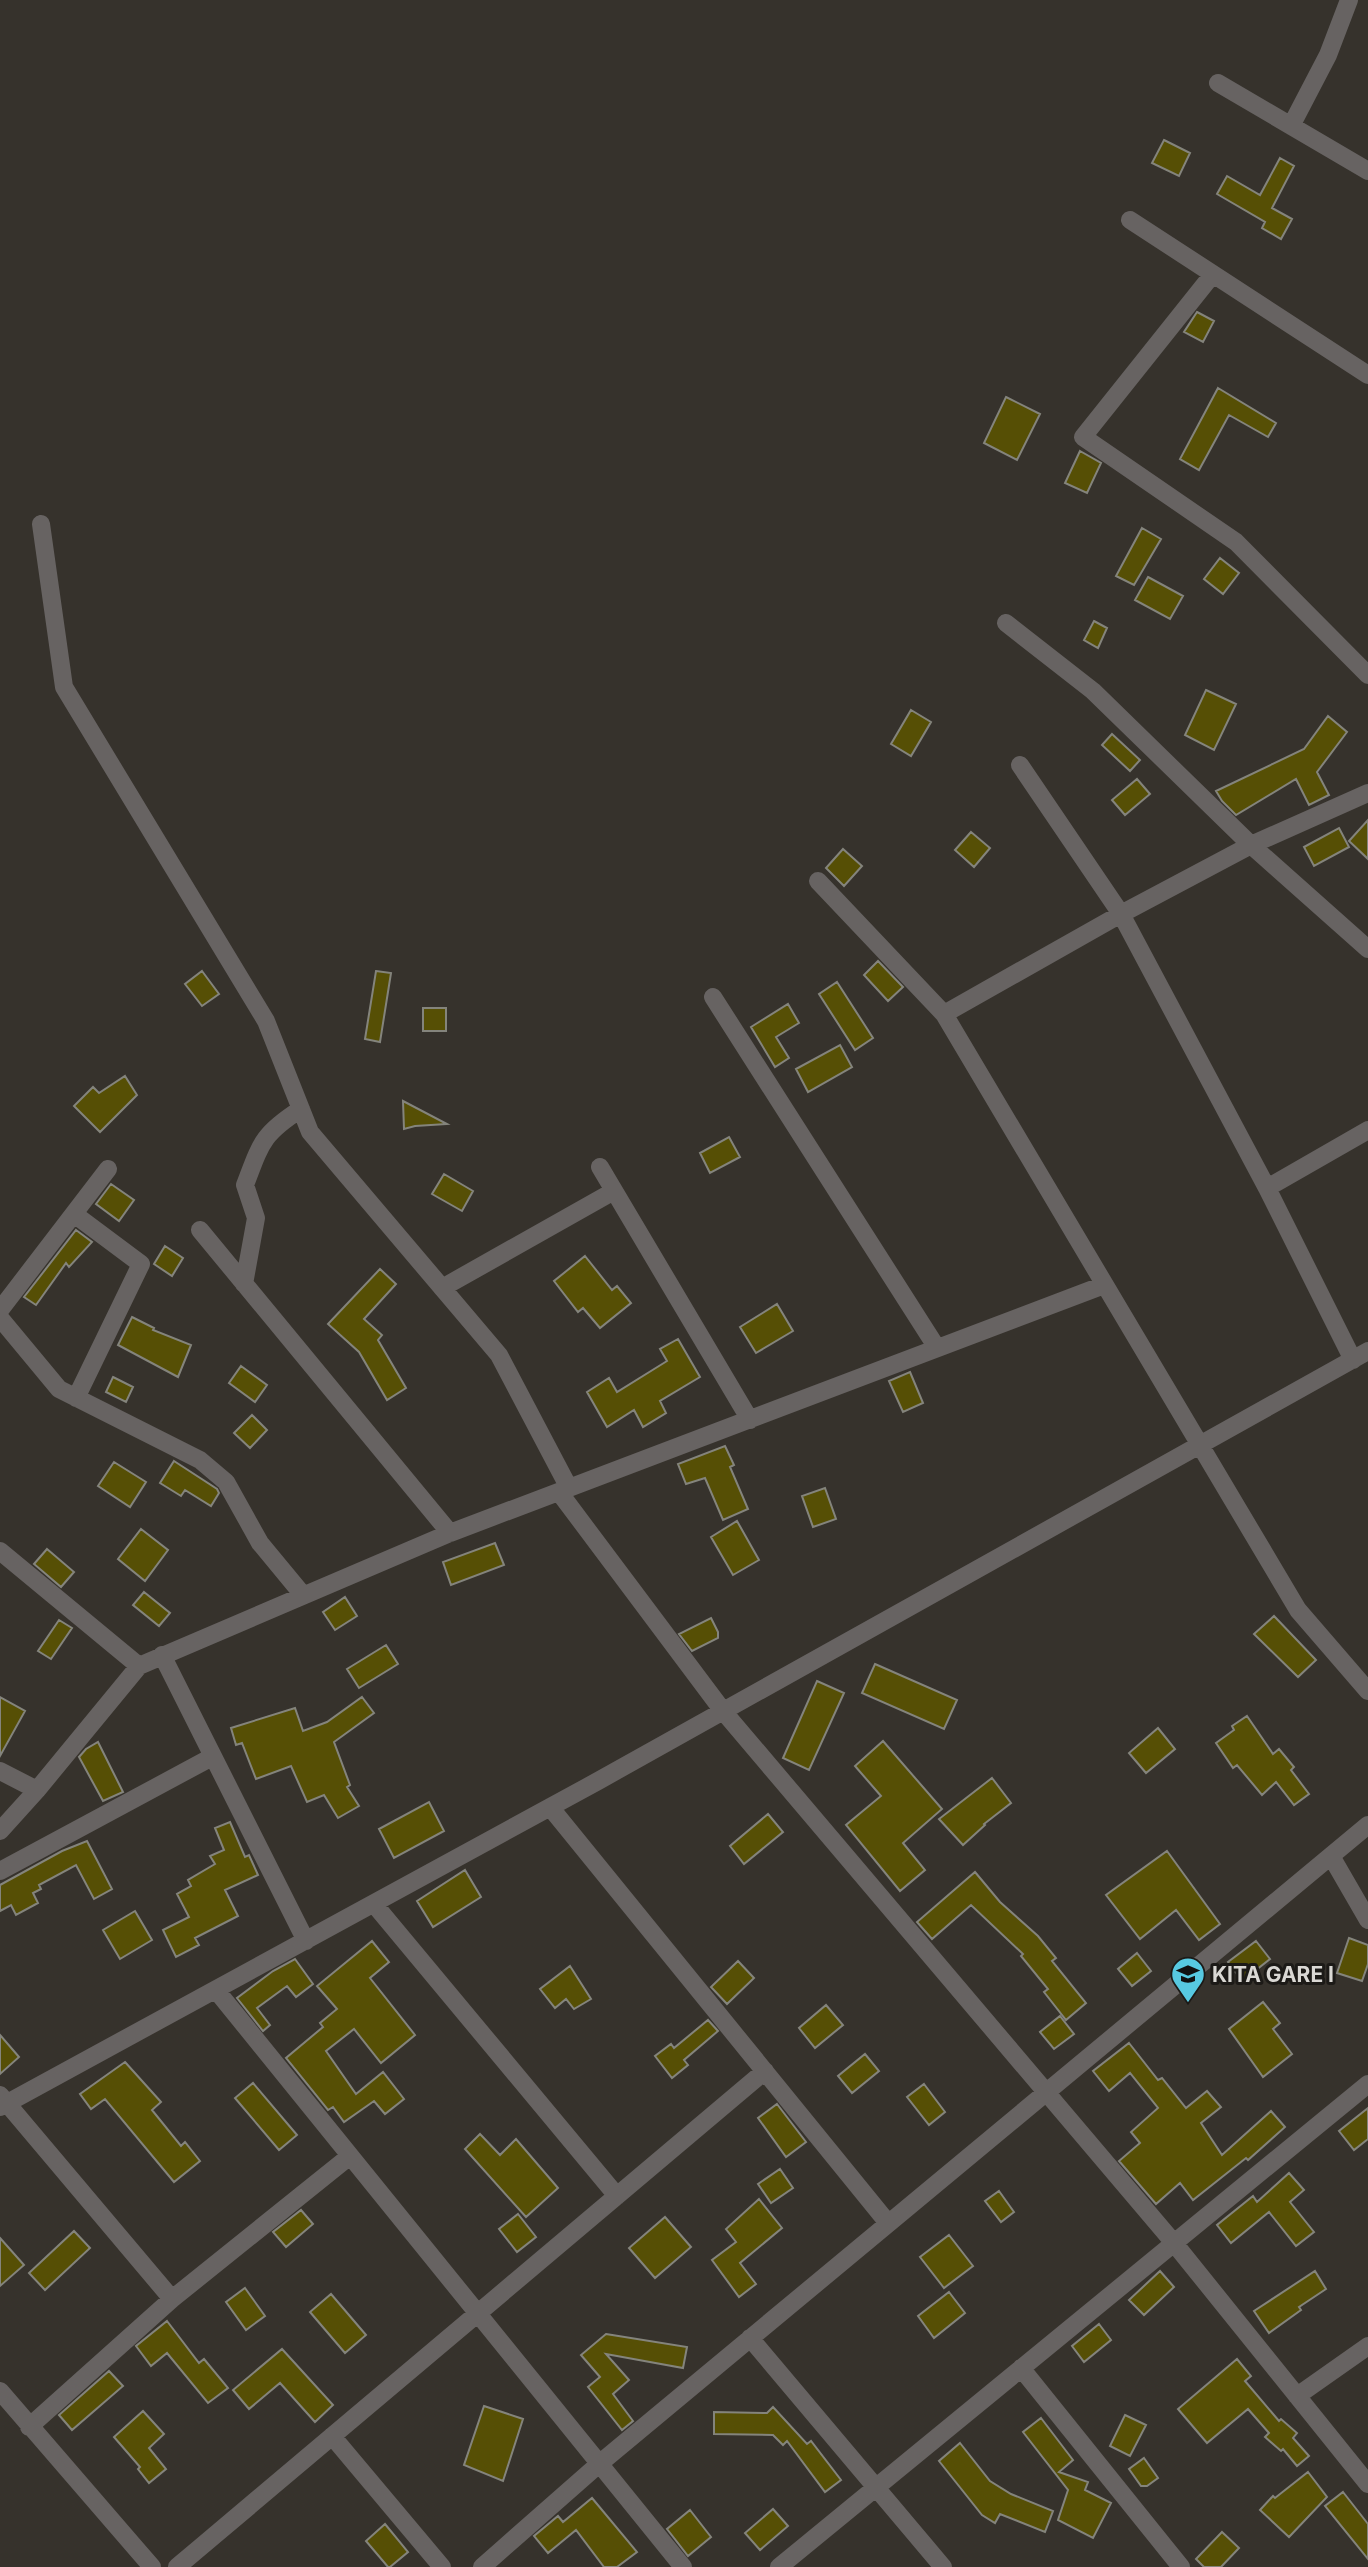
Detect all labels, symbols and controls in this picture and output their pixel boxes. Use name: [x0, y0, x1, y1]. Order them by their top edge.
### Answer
school or university icon: KITA GARE I: [1169, 1955, 1207, 2004]
place label: KITA GARE I: [1212, 1962, 1334, 1987]

